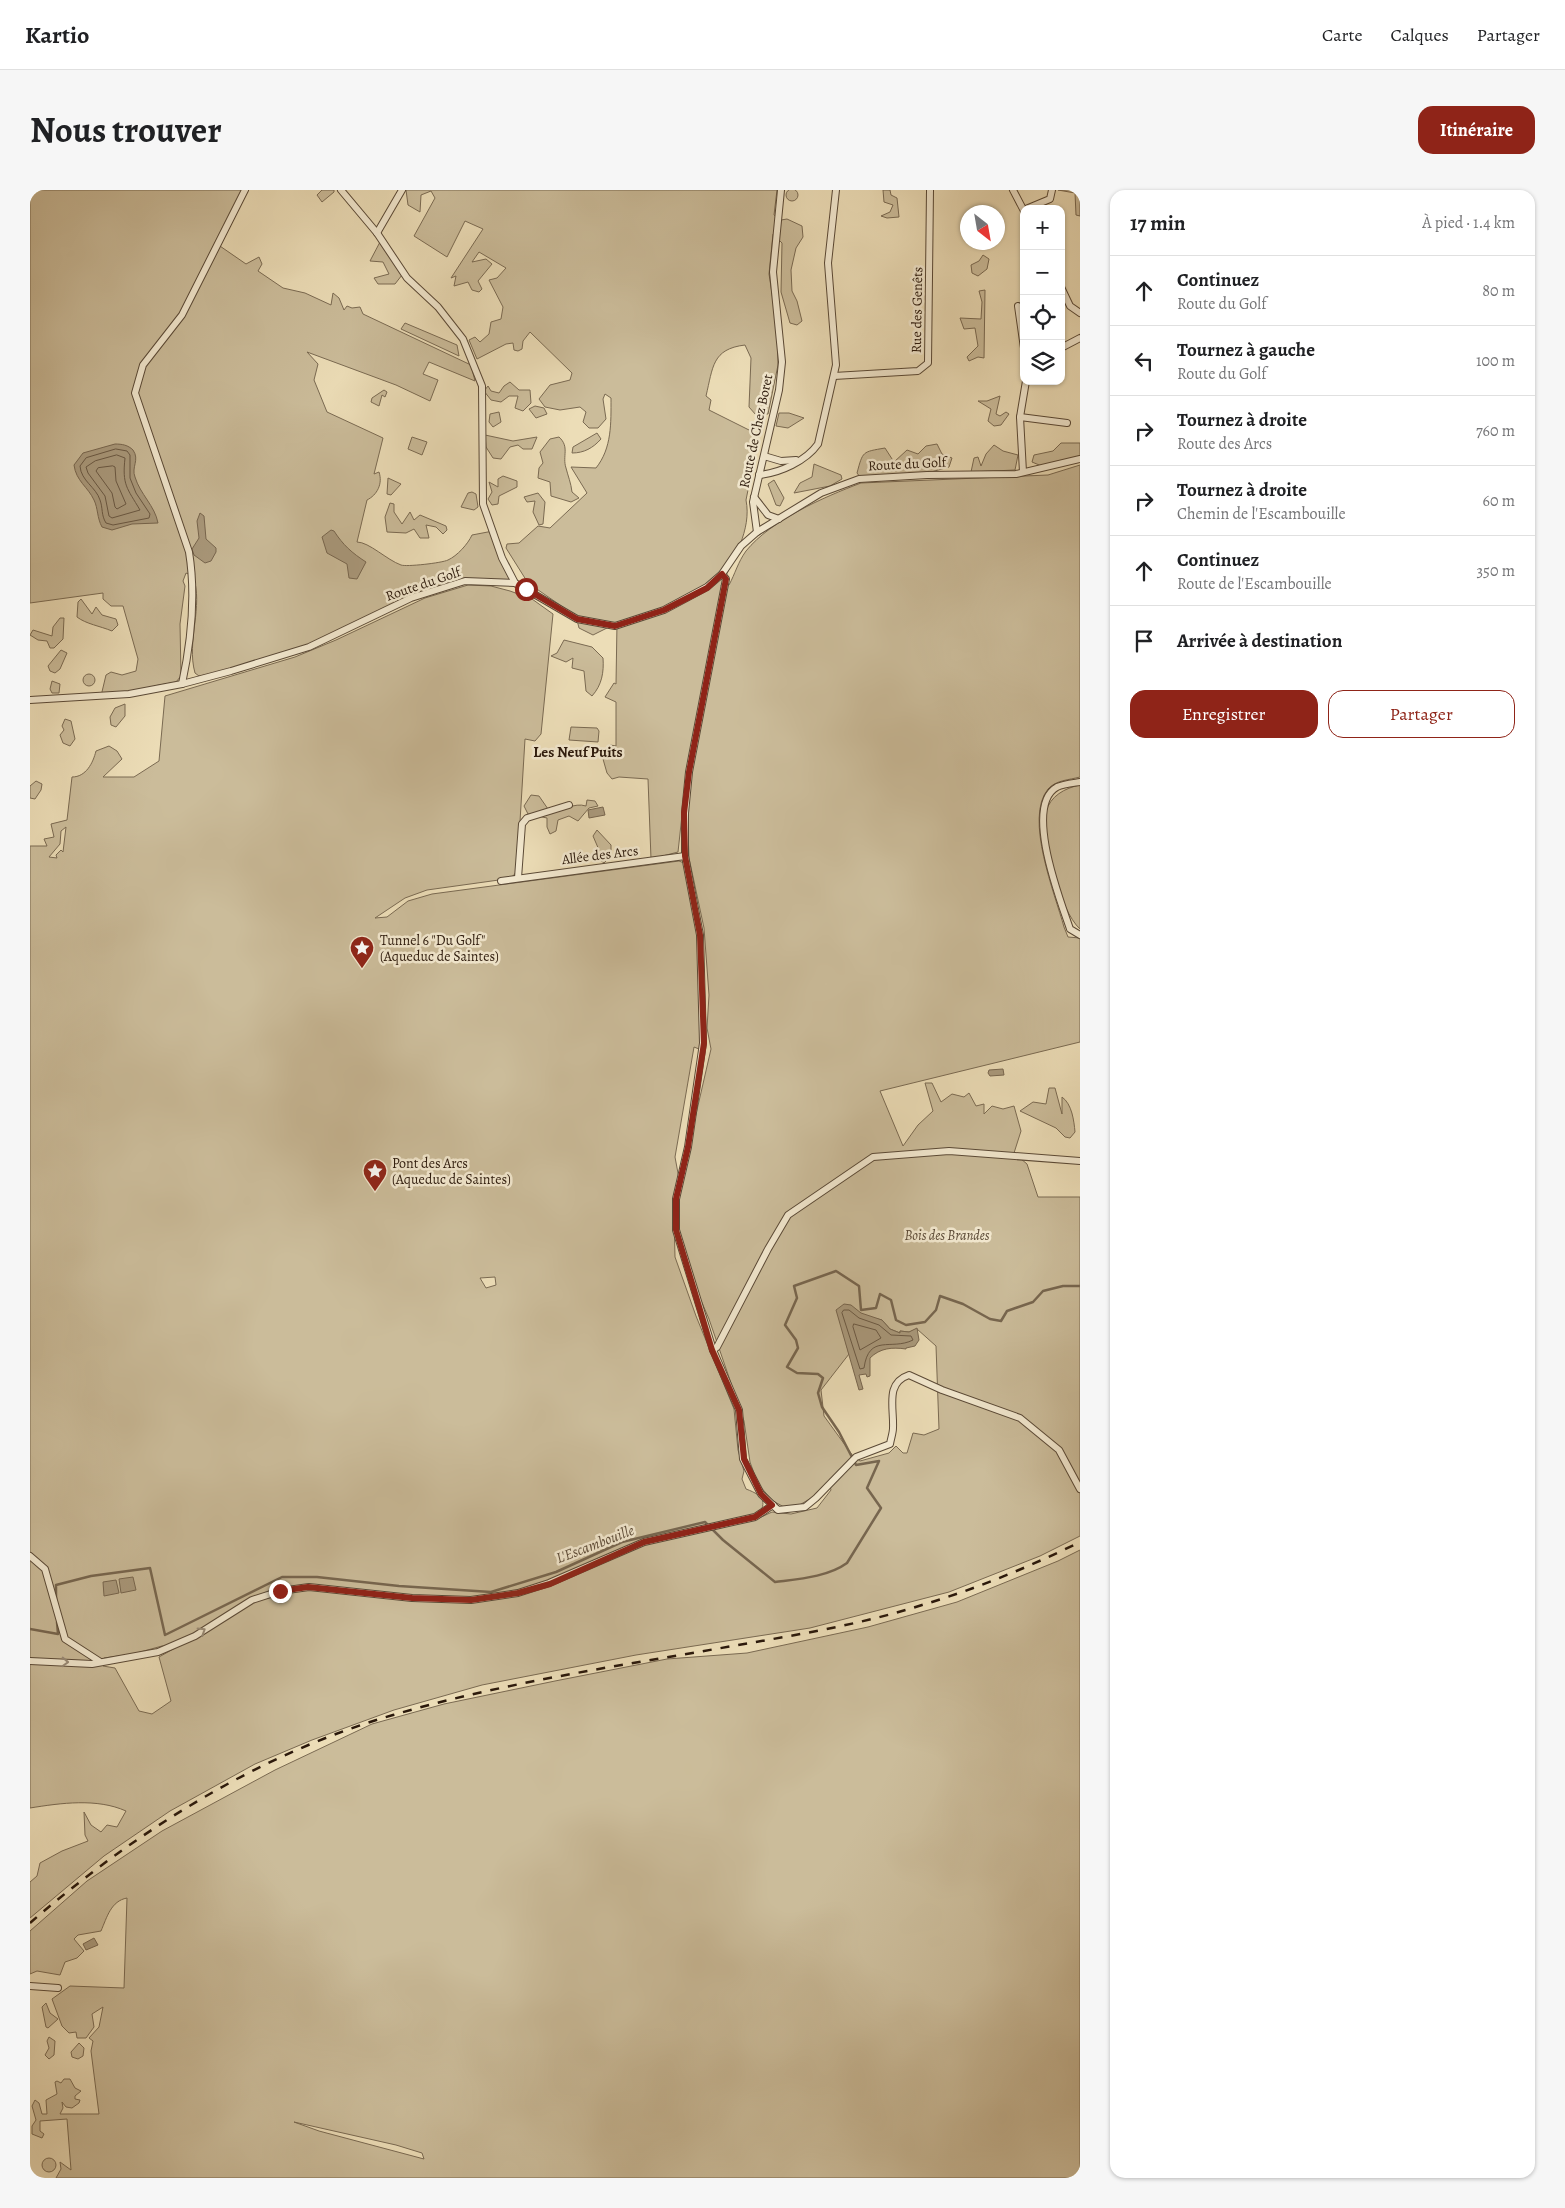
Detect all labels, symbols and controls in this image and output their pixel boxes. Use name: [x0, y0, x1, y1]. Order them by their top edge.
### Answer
text: Kartio: [25, 19, 89, 51]
text: Carte: [1322, 23, 1362, 47]
text: Calques: [1390, 23, 1449, 47]
text: Partager: [1477, 23, 1540, 47]
text: Nous trouver: [30, 106, 222, 154]
button: Itinéraire: [1418, 106, 1535, 154]
north arrow: [960, 205, 1005, 250]
map controls: [1020, 205, 1065, 385]
button: +: [1020, 205, 1065, 250]
text: 17 min: [1130, 209, 1186, 237]
text: À pied · 1.4 km: [1422, 212, 1515, 234]
button: −: [1020, 250, 1065, 295]
street label: Rue des Genêts: [907, 267, 927, 353]
text: Continuez: [1177, 267, 1259, 293]
icon: ahead: [1130, 277, 1158, 305]
text: 80 m: [1482, 280, 1515, 302]
text: Route du Golf: [1177, 293, 1266, 315]
button: locate: [1020, 295, 1065, 340]
text: Tournez à gauche: [1177, 337, 1315, 363]
button: layers: [1020, 340, 1065, 385]
icon: left: [1130, 347, 1158, 375]
text: 100 m: [1476, 350, 1515, 372]
text: Route du Golf: [1177, 363, 1266, 385]
street label: Route de Chez Boret: [735, 372, 777, 490]
text: Tournez à droite: [1177, 407, 1307, 433]
icon: right: [1130, 417, 1158, 445]
text: 760 m: [1476, 420, 1515, 442]
text: Route des Arcs: [1177, 433, 1272, 455]
street label: Route du Golf: [867, 452, 949, 476]
text: Tournez à droite: [1177, 477, 1307, 503]
icon: right: [1130, 487, 1158, 515]
text: 60 m: [1483, 490, 1515, 512]
text: Chemin de l'Escambouille: [1177, 503, 1346, 525]
text: Continuez: [1177, 547, 1259, 573]
icon: ahead: [1130, 557, 1158, 585]
text: 350 m: [1476, 560, 1515, 582]
street label: Route du Golf: [383, 562, 465, 606]
text: Route de l'Escambouille: [1177, 573, 1332, 595]
route start: [515, 578, 538, 601]
icon: arrive: [1130, 627, 1158, 655]
text: Arrivée à destination: [1177, 628, 1342, 654]
button: Enregistrer: [1130, 690, 1318, 738]
button: Partager: [1328, 690, 1515, 738]
district label: Les Neuf Puits: [533, 742, 623, 762]
street label: Allée des Arcs: [560, 841, 639, 869]
place label: Tunnel 6 "Du Golf" (Aqueduc de Saintes): [380, 931, 499, 966]
place icon: Tunnel 6 "Du Golf" (Aqueduc de Saintes): [349, 935, 375, 969]
place label: Pont des Arcs (Aqueduc de Saintes): [392, 1154, 511, 1189]
place icon: Pont des Arcs (Aqueduc de Saintes): [362, 1158, 388, 1192]
park label: Bois des Brandes: [904, 1226, 990, 1245]
water label: L'Escambouille: [553, 1520, 637, 1568]
route end: [269, 1580, 292, 1603]
one-way arrow: [197, 1628, 206, 1637]
one-way arrow: [61, 1657, 69, 1668]

